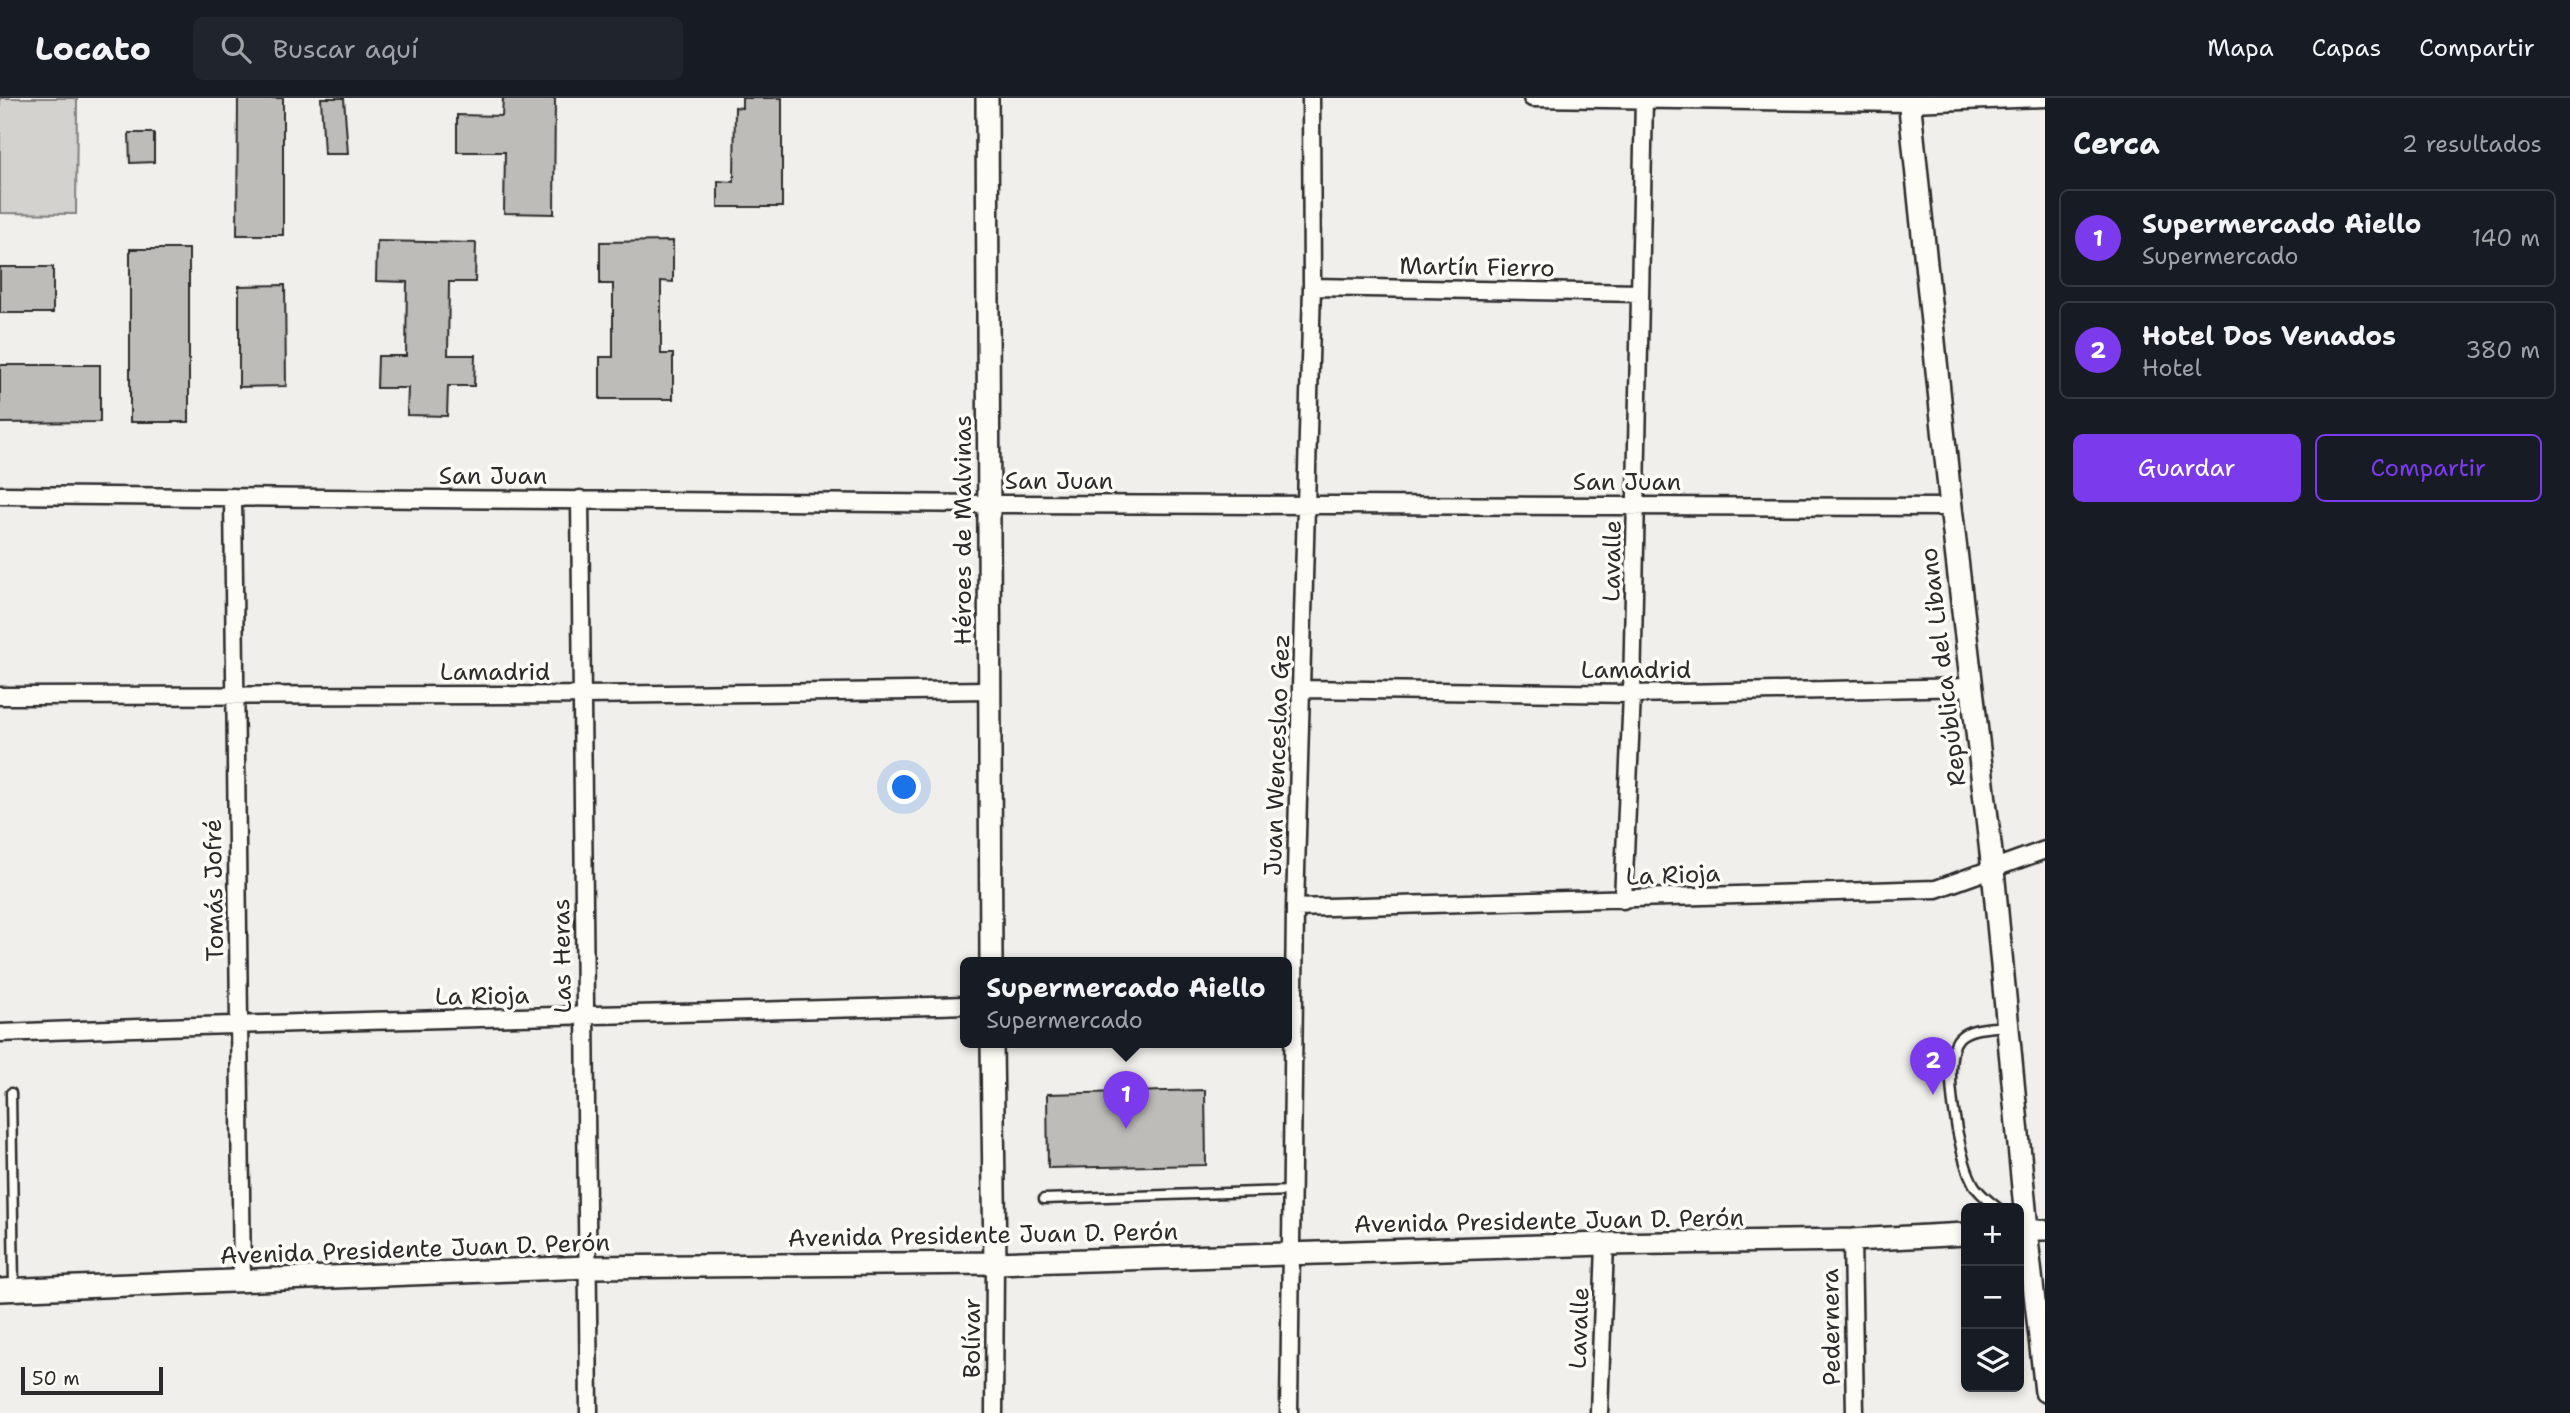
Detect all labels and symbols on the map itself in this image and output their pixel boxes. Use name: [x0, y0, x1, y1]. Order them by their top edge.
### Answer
street label: Martín Fierro: [1399, 250, 1555, 284]
street label: Héroes de Malvinas: [947, 415, 979, 645]
street label: San Juan: [439, 460, 547, 492]
street label: San Juan: [1005, 465, 1113, 497]
street label: San Juan: [1573, 466, 1681, 498]
street label: Lavalle: [1595, 520, 1629, 602]
street label: República del Líbano: [1912, 546, 1974, 788]
street label: Juan Wenceslao Gez: [1257, 633, 1297, 877]
street label: Lamadrid: [1581, 654, 1691, 686]
street label: Lamadrid: [440, 656, 550, 688]
your location: [887, 770, 921, 804]
street label: Tomás Jofré: [197, 818, 231, 962]
street label: La Rioja: [1625, 857, 1721, 893]
street label: Las Heras: [545, 898, 579, 1014]
street label: La Rioja: [435, 979, 530, 1013]
pin: 2: [1910, 1037, 1956, 1095]
pin: 1: [1103, 1071, 1149, 1129]
street label: Avenida Presidente Juan D. Perón: [1354, 1202, 1744, 1240]
street label: Avenida Presidente Juan D. Perón: [788, 1216, 1178, 1254]
street label: Avenida Presidente Juan D. Perón: [219, 1226, 611, 1272]
street label: Pedernera: [1814, 1268, 1848, 1386]
street label: Lavalle: [1562, 1287, 1596, 1369]
street label: Bolívar: [956, 1298, 988, 1378]
scale bar: [21, 1364, 163, 1396]

